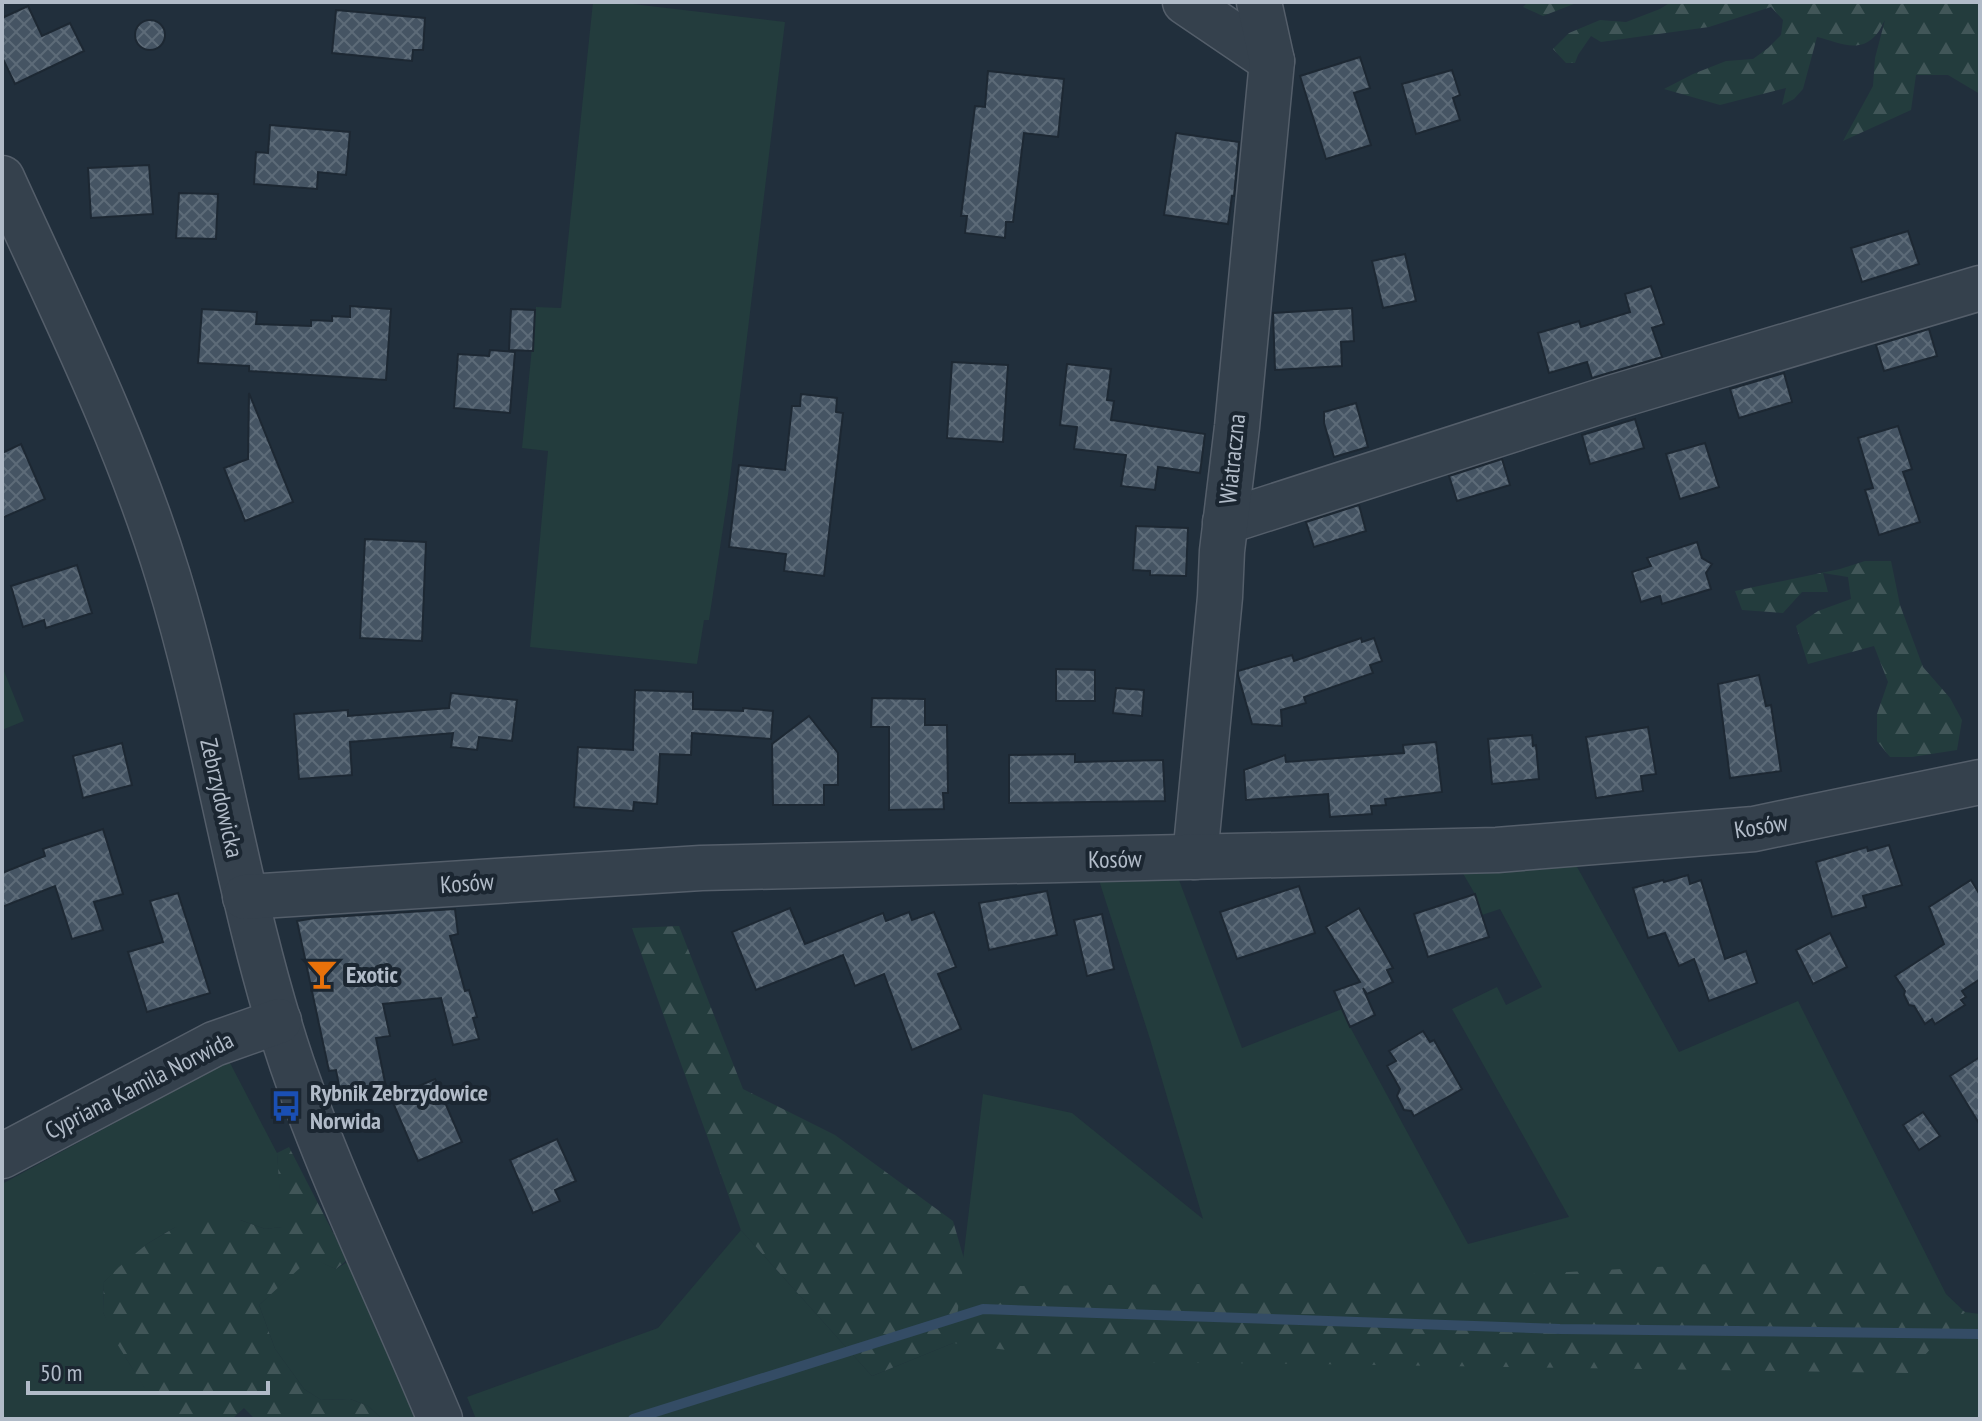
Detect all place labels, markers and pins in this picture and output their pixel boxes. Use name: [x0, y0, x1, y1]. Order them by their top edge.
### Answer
bar icon: Exotic: [305, 957, 339, 991]
place label: Exotic: [346, 959, 398, 990]
place label: Rybnik Zebrzydowice Norwida: [310, 1077, 488, 1136]
bus stop icon: Rybnik Zebrzydowice Norwida: [269, 1089, 303, 1123]

